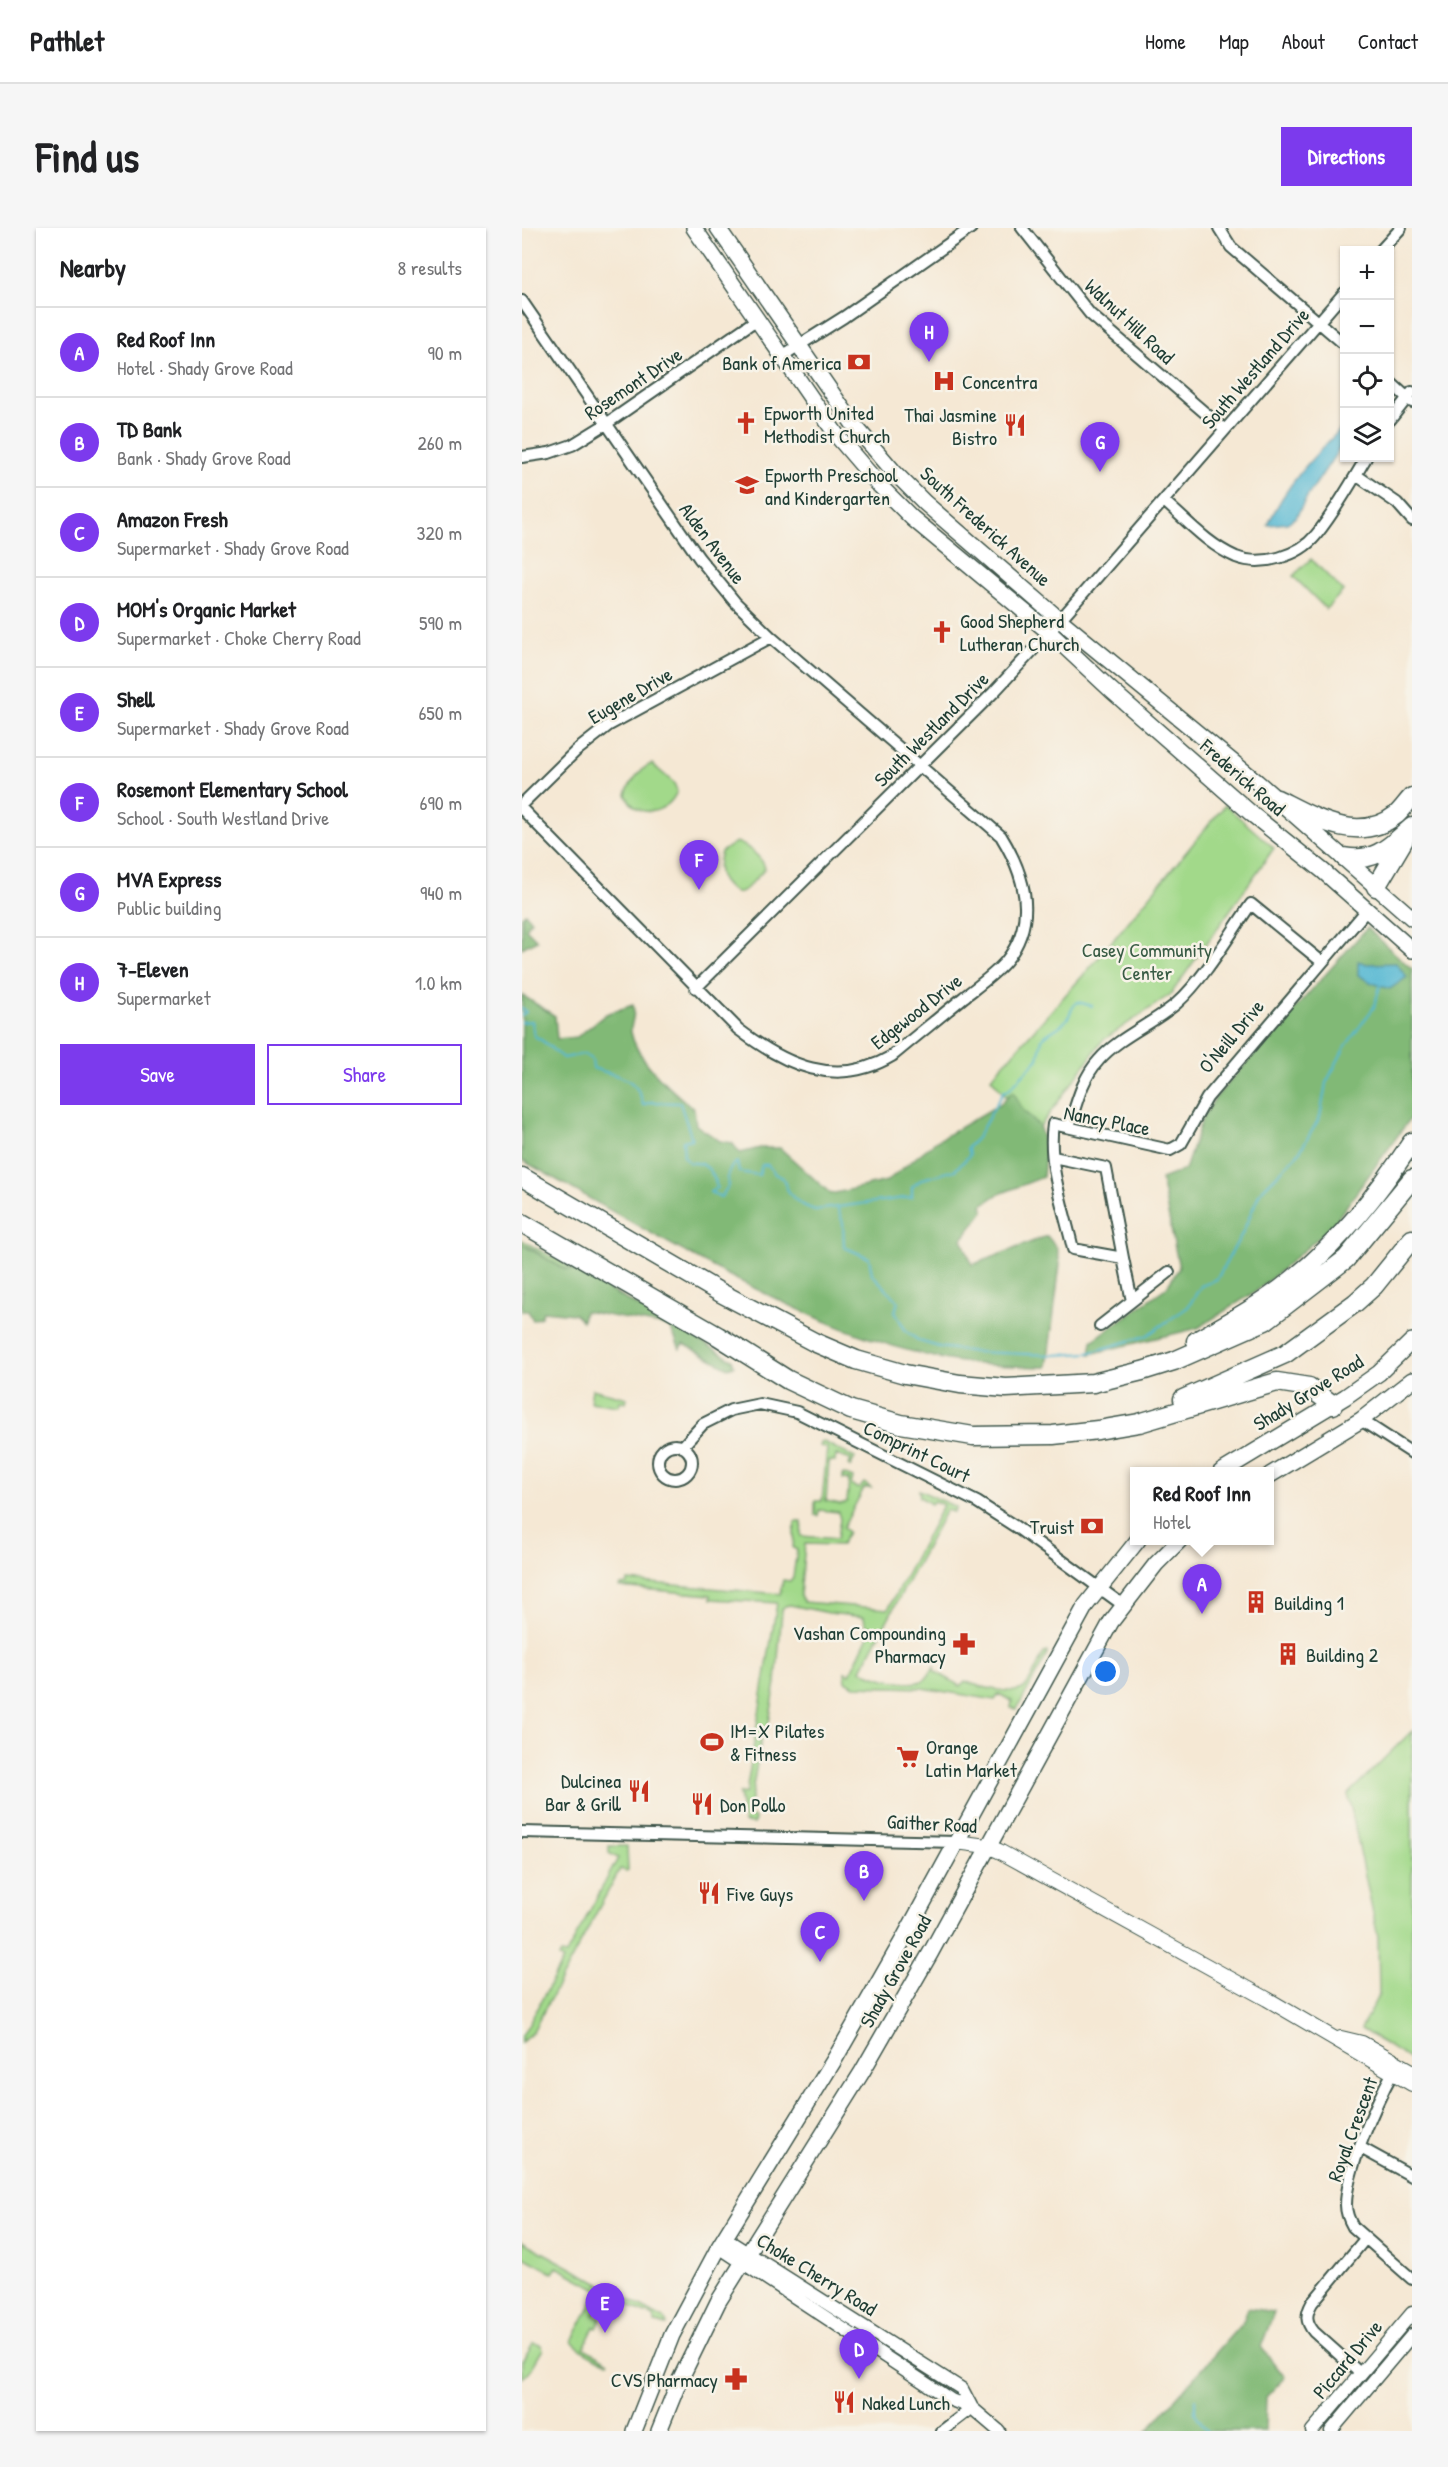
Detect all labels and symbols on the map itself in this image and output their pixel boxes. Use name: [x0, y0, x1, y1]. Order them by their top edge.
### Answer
street label: Walnut Hill Road: [1079, 272, 1181, 370]
street label: South Westland Drive: [1195, 302, 1315, 434]
pin: H: [910, 312, 948, 362]
street label: Rosemont Drive: [579, 340, 687, 426]
place label: Bank of America: [722, 349, 841, 376]
bank icon: Bank of America: [846, 349, 872, 375]
hospital icon: Concentra: [931, 368, 957, 394]
place label: Concentra: [962, 368, 1037, 395]
place label: Epworth United Methodist Church: [764, 399, 890, 449]
place label: Thai Jasmine Bistro: [904, 401, 997, 451]
church icon: Epworth United Methodist Church: [733, 410, 759, 436]
restaurant icon: Thai Jasmine Bistro: [1002, 412, 1028, 438]
pin: G: [1080, 422, 1120, 472]
street label: South Frederick Avenue: [915, 460, 1057, 592]
place label: Epworth Preschool and Kindergarten: [765, 461, 899, 511]
school or university icon: Epworth Preschool and Kindergarten: [734, 472, 760, 498]
street label: Alden Avenue: [674, 497, 752, 589]
place label: Good Shepherd Lutheran Church: [960, 607, 1079, 657]
church icon: Good Shepherd Lutheran Church: [929, 619, 955, 645]
street label: Eugene Drive: [583, 660, 677, 730]
street label: South Westland Drive: [868, 666, 994, 792]
street label: Frederick Road: [1194, 732, 1291, 822]
pin: F: [680, 840, 718, 890]
park label: Casey Community Center: [1082, 936, 1212, 986]
street label: Edgewood Drive: [865, 967, 967, 1055]
street label: O'Neill Drive: [1192, 993, 1270, 1079]
street label: Nancy Place: [1062, 1098, 1152, 1142]
street label: Shady Grove Road: [1248, 1347, 1368, 1437]
street label: Comprint Court: [859, 1414, 976, 1489]
place label: Truist: [1030, 1513, 1075, 1540]
bank icon: Truist: [1079, 1513, 1105, 1539]
pin: A: [1182, 1564, 1222, 1614]
building icon: Building 1: [1243, 1589, 1269, 1615]
place label: Building 1: [1274, 1589, 1344, 1616]
place label: Vashan Compounding Pharmacy: [793, 1619, 946, 1669]
pharmacy icon: Vashan Compounding Pharmacy: [951, 1631, 977, 1657]
building icon: Building 2: [1275, 1641, 1301, 1667]
place label: Building 2: [1306, 1641, 1379, 1668]
your location: [1091, 1657, 1120, 1686]
place label: IM=X Pilates & Fitness: [730, 1717, 825, 1767]
sports icon: IM=X Pilates & Fitness: [699, 1729, 725, 1755]
place label: Orange Latin Market: [926, 1733, 1018, 1783]
supermarket icon: Orange Latin Market: [895, 1744, 921, 1770]
place label: Dulcinea Bar & Grill: [545, 1767, 621, 1817]
restaurant icon: Dulcinea Bar & Grill: [626, 1778, 652, 1804]
restaurant icon: Don Pollo: [689, 1791, 715, 1817]
place label: Don Pollo: [720, 1791, 786, 1818]
street label: Gaither Road: [886, 1807, 978, 1839]
pin: B: [844, 1852, 884, 1901]
restaurant icon: Five Guys: [696, 1880, 722, 1906]
place label: Five Guys: [726, 1880, 794, 1907]
street label: Shady Grove Road: [853, 1910, 937, 2032]
pin: C: [800, 1912, 840, 1962]
street label: Royal Crescent: [1321, 2072, 1384, 2185]
street label: Choke Cherry Road: [752, 2226, 882, 2322]
pin: E: [586, 2284, 625, 2333]
street label: Piccard Drive: [1306, 2314, 1388, 2404]
pin: D: [840, 2330, 878, 2379]
place label: CVS Pharmacy: [611, 2366, 718, 2393]
pharmacy icon: CVS Pharmacy: [723, 2366, 749, 2392]
restaurant icon: Naked Lunch: [831, 2389, 857, 2415]
place label: Naked Lunch: [862, 2389, 950, 2416]

